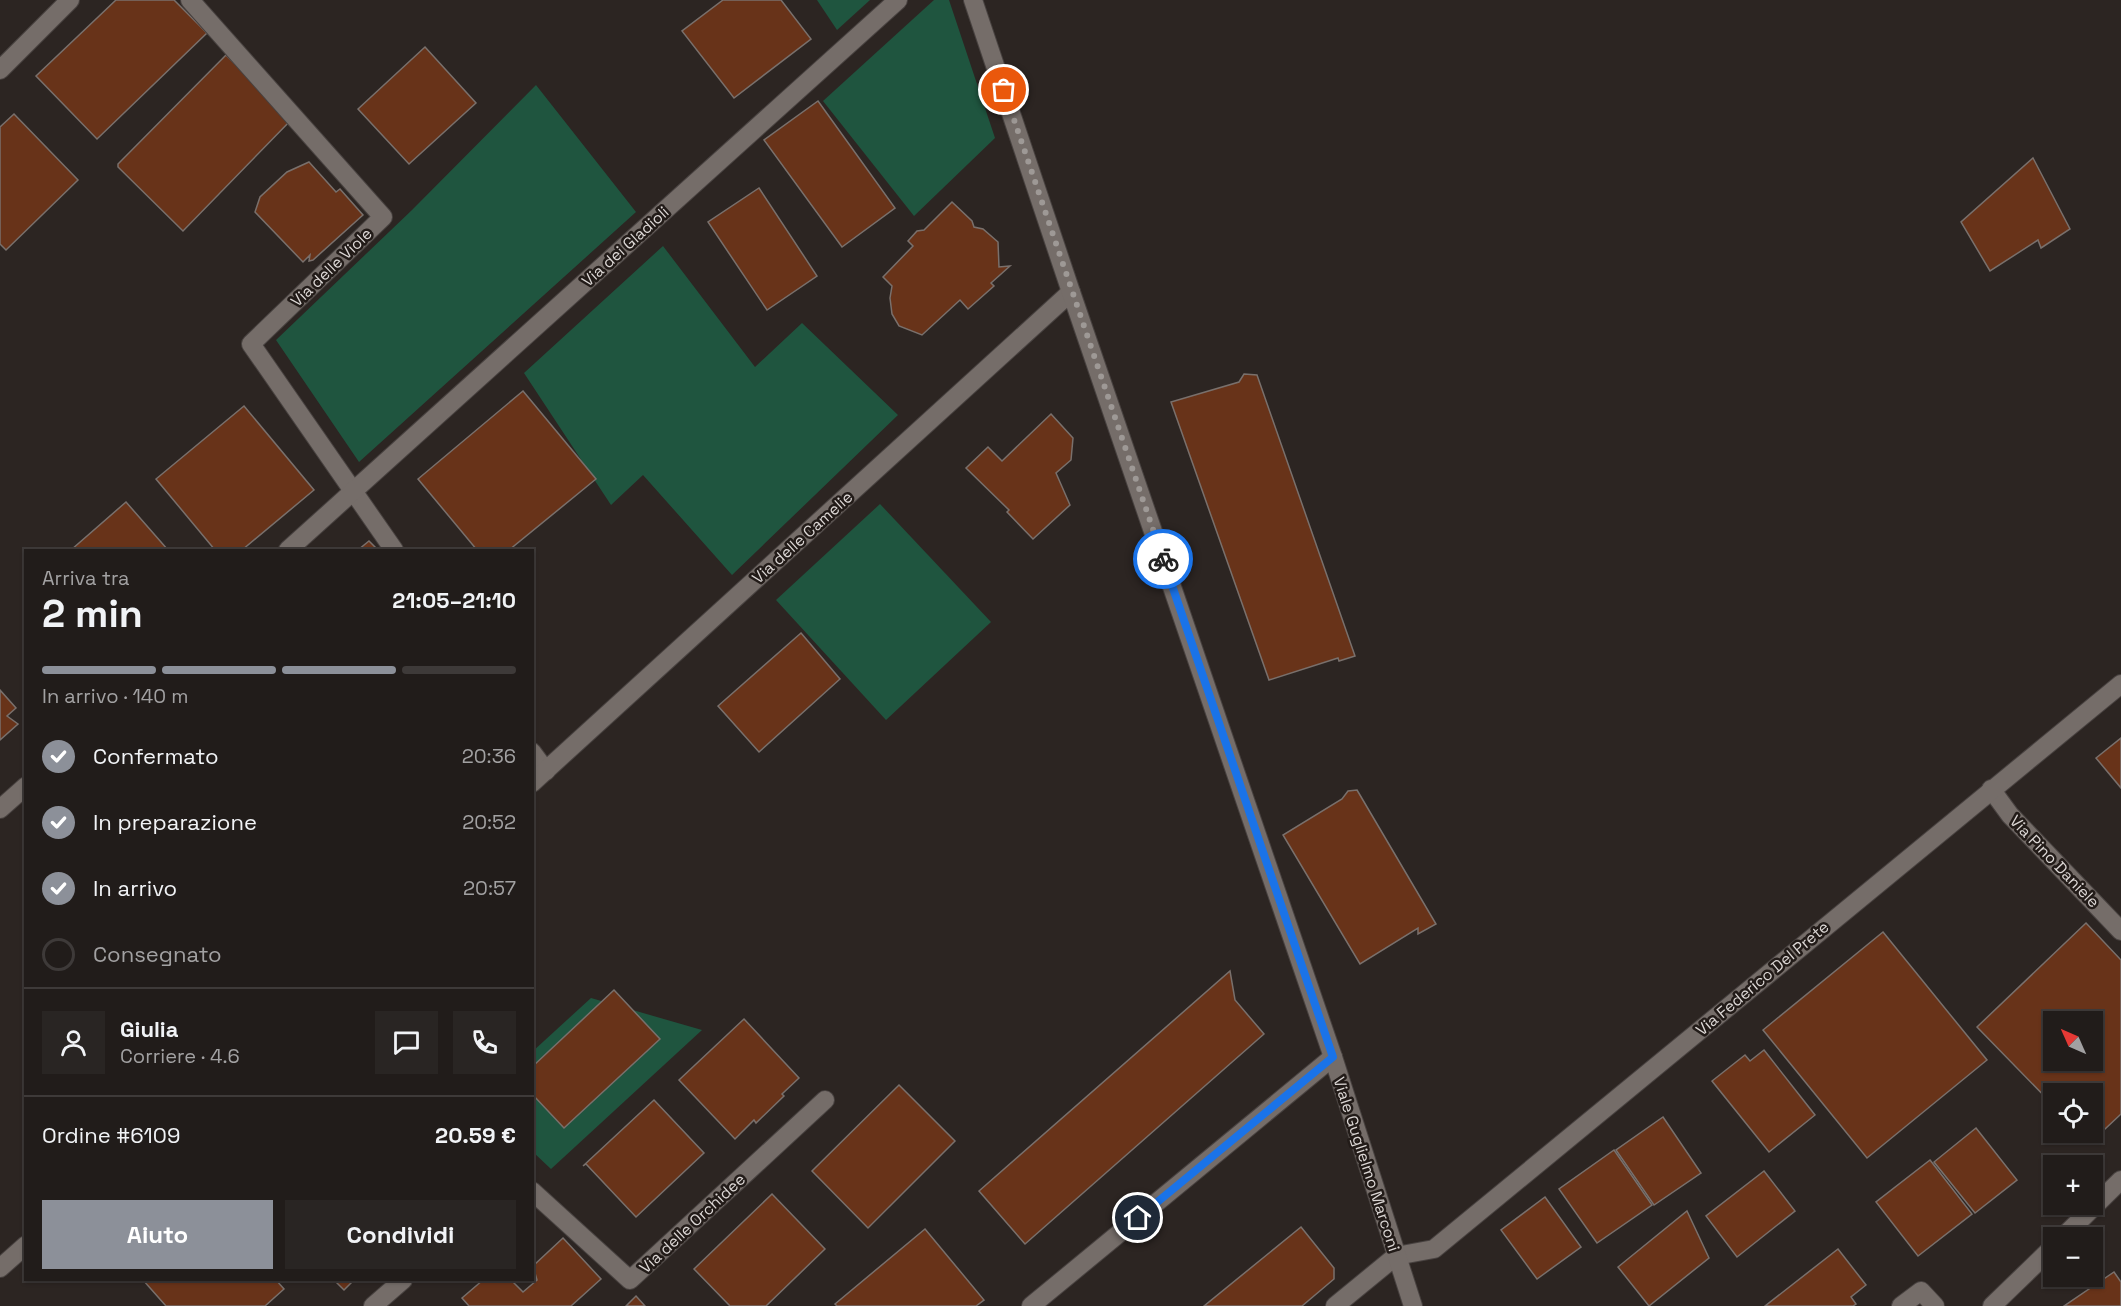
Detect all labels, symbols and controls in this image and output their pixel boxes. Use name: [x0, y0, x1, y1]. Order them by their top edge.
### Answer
pin: [978, 64, 1029, 115]
icon: bag: [987, 73, 1020, 106]
street label: Via dei Gladioli: [577, 202, 673, 291]
street label: Via delle Viole: [286, 223, 376, 311]
street label: Via delle Camelie: [748, 487, 857, 588]
courier: [1133, 529, 1193, 589]
icon: bike: [1147, 543, 1180, 576]
text: Arriva tra: [42, 565, 130, 591]
text: 21:05–21:10: [392, 586, 516, 614]
text: 2 min: [42, 589, 143, 638]
text: In arrivo · 140 m: [42, 683, 189, 709]
icon: check: [42, 740, 75, 773]
text: Confermato: [93, 742, 219, 770]
text: 20:36: [462, 743, 516, 769]
icon: check: [42, 806, 75, 839]
text: In preparazione: [93, 808, 257, 836]
text: 20:52: [462, 809, 516, 835]
street label: Via Pino Daniele: [2005, 811, 2104, 912]
icon: check: [42, 872, 75, 905]
text: In arrivo: [93, 874, 177, 902]
text: 20:57: [463, 875, 516, 901]
street label: Via Federico Del Prete: [1691, 916, 1833, 1040]
text: Consegnato: [93, 940, 222, 968]
button: person: [42, 1011, 105, 1074]
button: chat: [375, 1011, 438, 1074]
button: phone: [453, 1011, 516, 1074]
north arrow: [2043, 1011, 2103, 1071]
map controls: [2043, 1011, 2103, 1287]
text: Giulia: [120, 1015, 178, 1043]
text: Corriere · 4.6: [120, 1043, 240, 1069]
street label: Viale Guglielmo Marconi: [1328, 1074, 1405, 1254]
button: locate: [2043, 1083, 2103, 1143]
text: Ordine #6109: [42, 1121, 180, 1149]
text: 20.59 €: [435, 1121, 516, 1149]
button: +: [2043, 1155, 2103, 1215]
street label: Via delle Orchidee: [635, 1169, 750, 1278]
pin: [1112, 1192, 1163, 1243]
button: Aiuto: [42, 1200, 273, 1269]
button: Condividi: [285, 1200, 516, 1269]
icon: home: [1121, 1201, 1154, 1234]
button: −: [2043, 1227, 2103, 1287]

